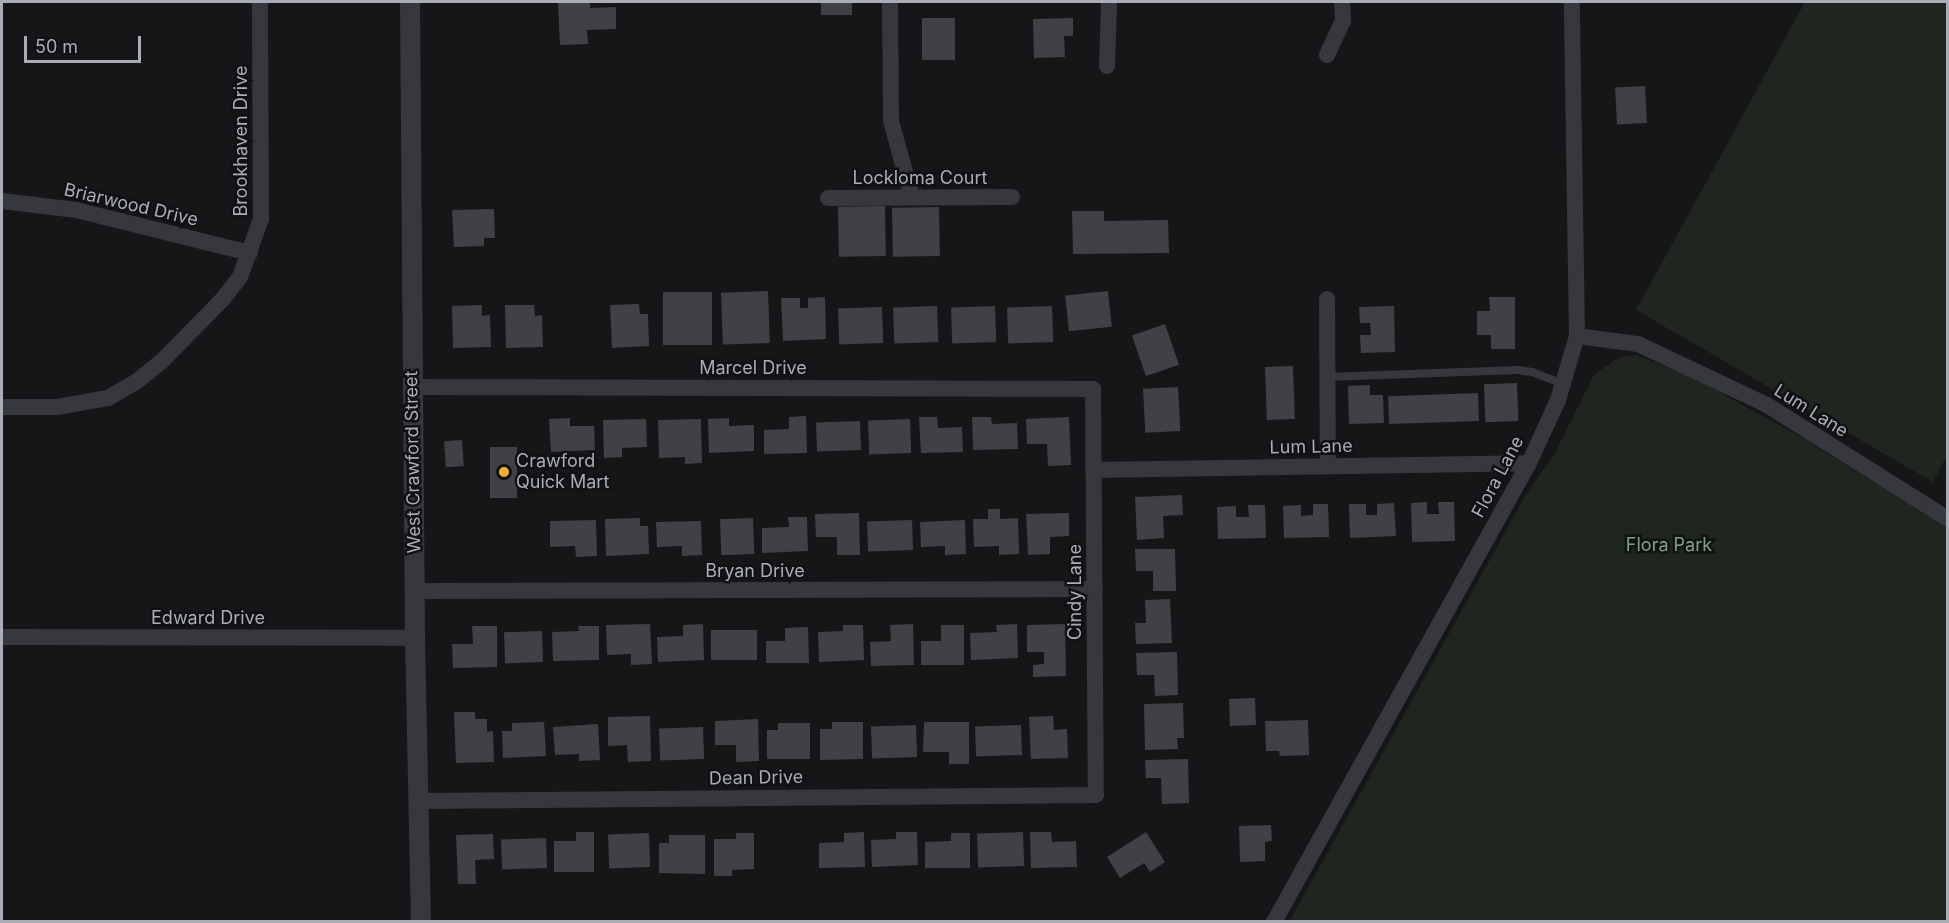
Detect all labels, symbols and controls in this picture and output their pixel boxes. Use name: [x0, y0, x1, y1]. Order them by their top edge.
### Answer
scale bar: [27, 24, 144, 62]
text: 50 m: [35, 36, 78, 57]
street label: Brookhaven Drive: [230, 66, 252, 216]
street label: Lockloma Court: [853, 167, 987, 189]
street label: Briarwood Drive: [62, 179, 200, 231]
street label: Marcel Drive: [699, 357, 807, 379]
street label: West Crawford Street: [401, 370, 425, 554]
street label: Lum Lane: [1770, 380, 1852, 442]
street label: Flora Lane: [1468, 433, 1528, 521]
street label: Lum Lane: [1269, 435, 1353, 459]
place label: Crawford Quick Mart: [516, 451, 609, 494]
marker: Crawford Quick Mart: [497, 465, 511, 479]
park label: Flora Park: [1626, 534, 1712, 556]
street label: Cindy Lane: [1064, 544, 1086, 640]
street label: Bryan Drive: [705, 560, 805, 582]
street label: Edward Drive: [151, 607, 265, 629]
street label: Dean Drive: [709, 766, 803, 790]

